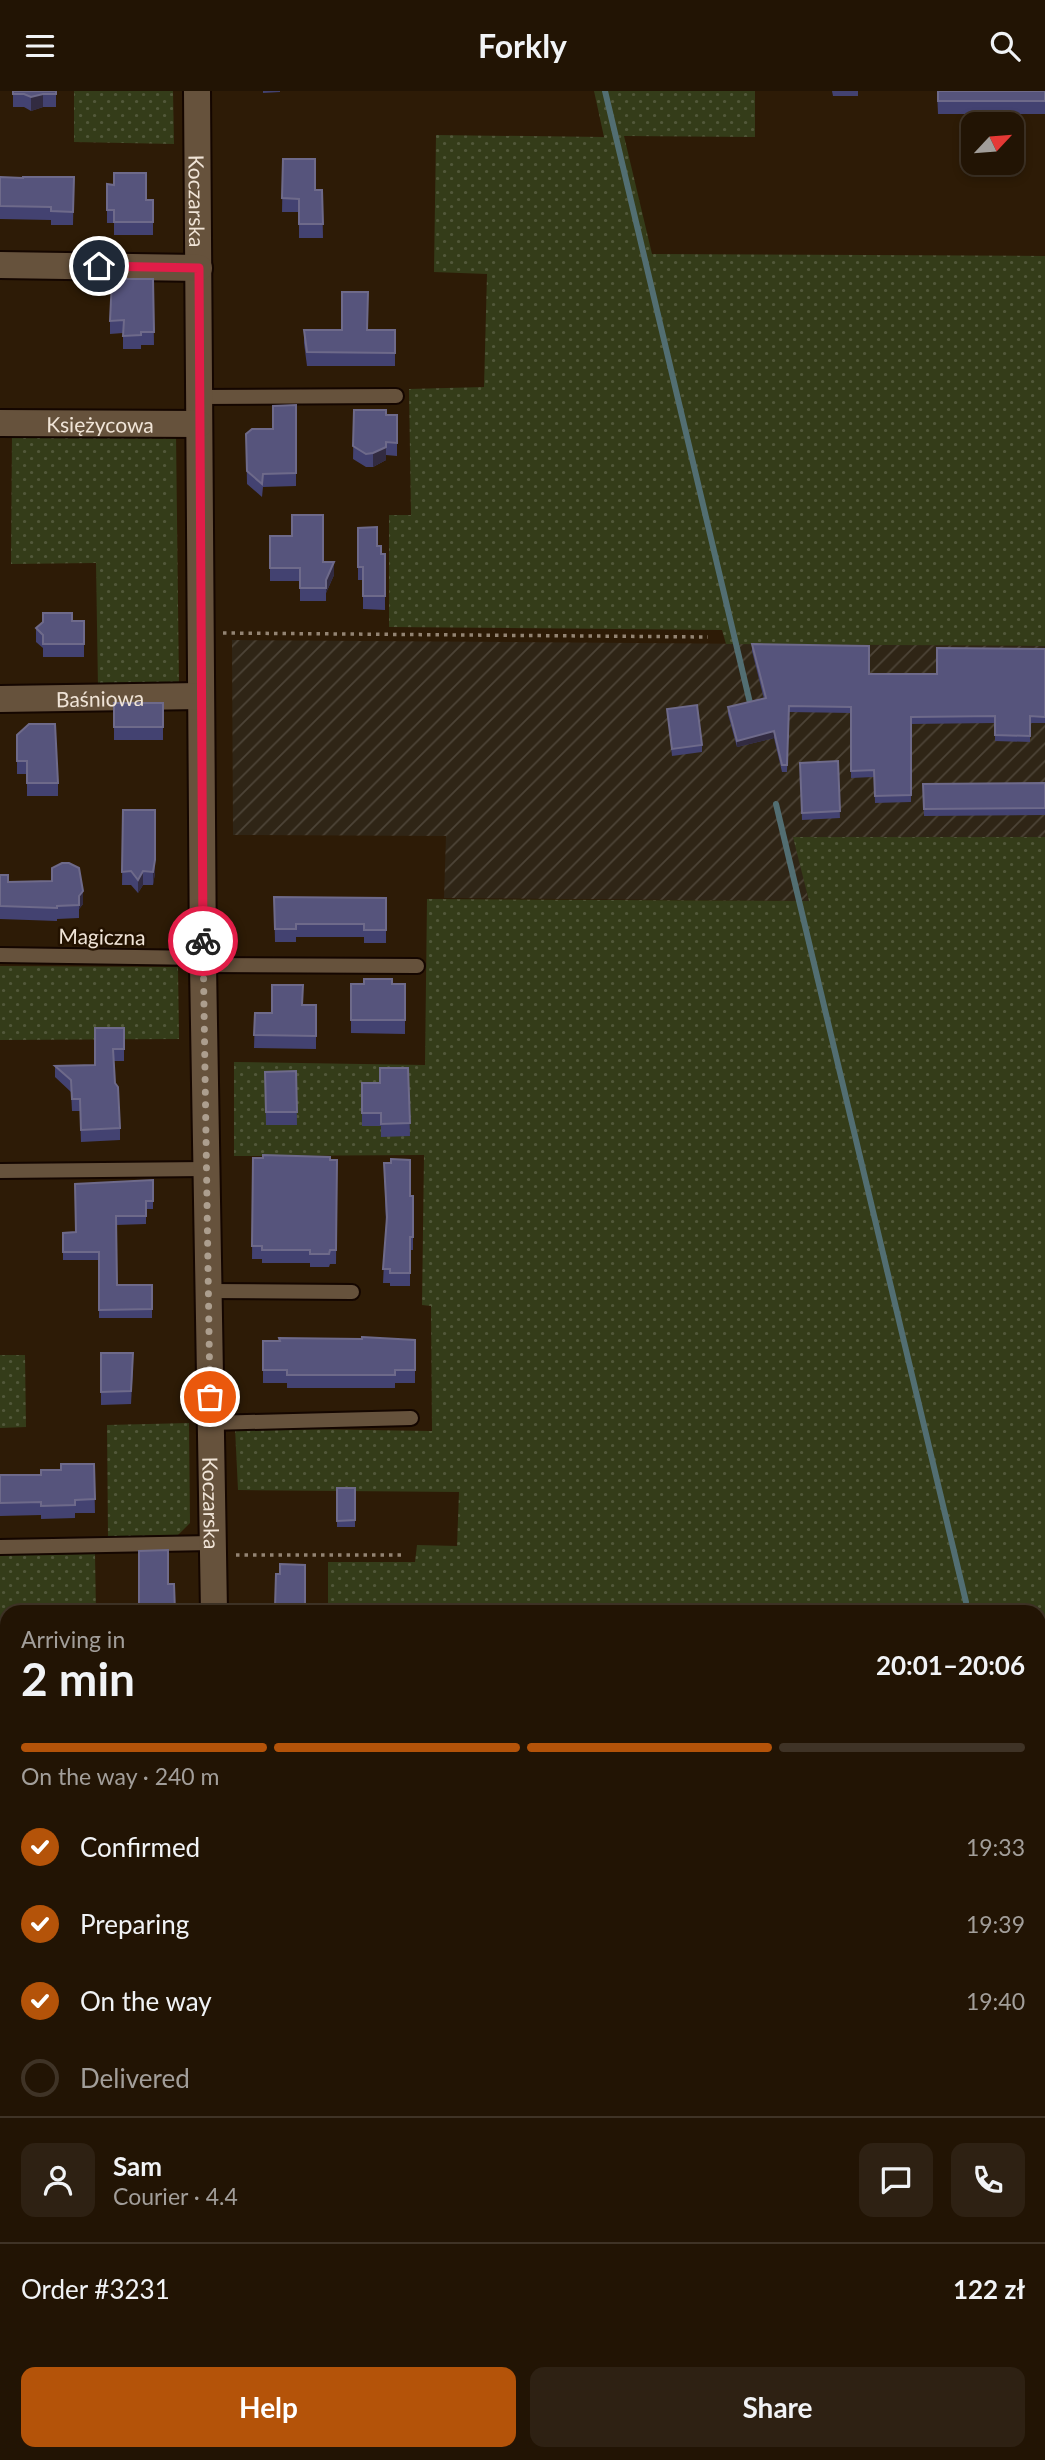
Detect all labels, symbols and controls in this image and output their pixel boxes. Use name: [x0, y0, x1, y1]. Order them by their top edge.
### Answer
text: Forkly: [478, 26, 567, 65]
icon: menu: [21, 27, 59, 65]
icon: search: [986, 27, 1024, 65]
north arrow: [961, 112, 1024, 175]
map controls: [961, 112, 1024, 175]
street label: Koczarska: [185, 155, 211, 247]
pin: [69, 236, 129, 296]
icon: home: [80, 247, 118, 285]
street label: Księżycowa: [46, 411, 154, 436]
street label: Baśniowa: [56, 684, 144, 711]
courier: [168, 906, 238, 976]
icon: bike: [184, 922, 222, 960]
street label: Magiczna: [58, 923, 146, 949]
pin: [180, 1367, 240, 1427]
icon: bag: [191, 1378, 229, 1416]
street label: Koczarska: [199, 1456, 225, 1550]
text: Arriving in: [21, 1625, 125, 1653]
text: 20:01–20:06: [876, 1649, 1025, 1681]
text: 2 min: [21, 1651, 135, 1706]
text: On the way · 240 m: [21, 1762, 220, 1790]
icon: check: [21, 1828, 59, 1866]
text: Confirmed: [80, 1831, 200, 1863]
text: 19:33: [966, 1833, 1025, 1861]
icon: check: [21, 1905, 59, 1943]
text: Preparing: [80, 1908, 189, 1940]
text: 19:39: [966, 1910, 1025, 1938]
icon: check: [21, 1982, 59, 2020]
text: On the way: [80, 1985, 212, 2017]
text: 19:40: [966, 1987, 1025, 2015]
text: Delivered: [80, 2062, 190, 2094]
button: person: [21, 2143, 95, 2217]
button: chat: [859, 2143, 933, 2217]
button: phone: [951, 2143, 1025, 2217]
text: Sam: [113, 2150, 162, 2182]
text: Courier · 4.4: [113, 2182, 238, 2210]
text: Order #3231: [21, 2273, 170, 2305]
text: 122 zł: [953, 2273, 1025, 2305]
button: Help: [21, 2367, 516, 2447]
button: Share: [530, 2367, 1025, 2447]

